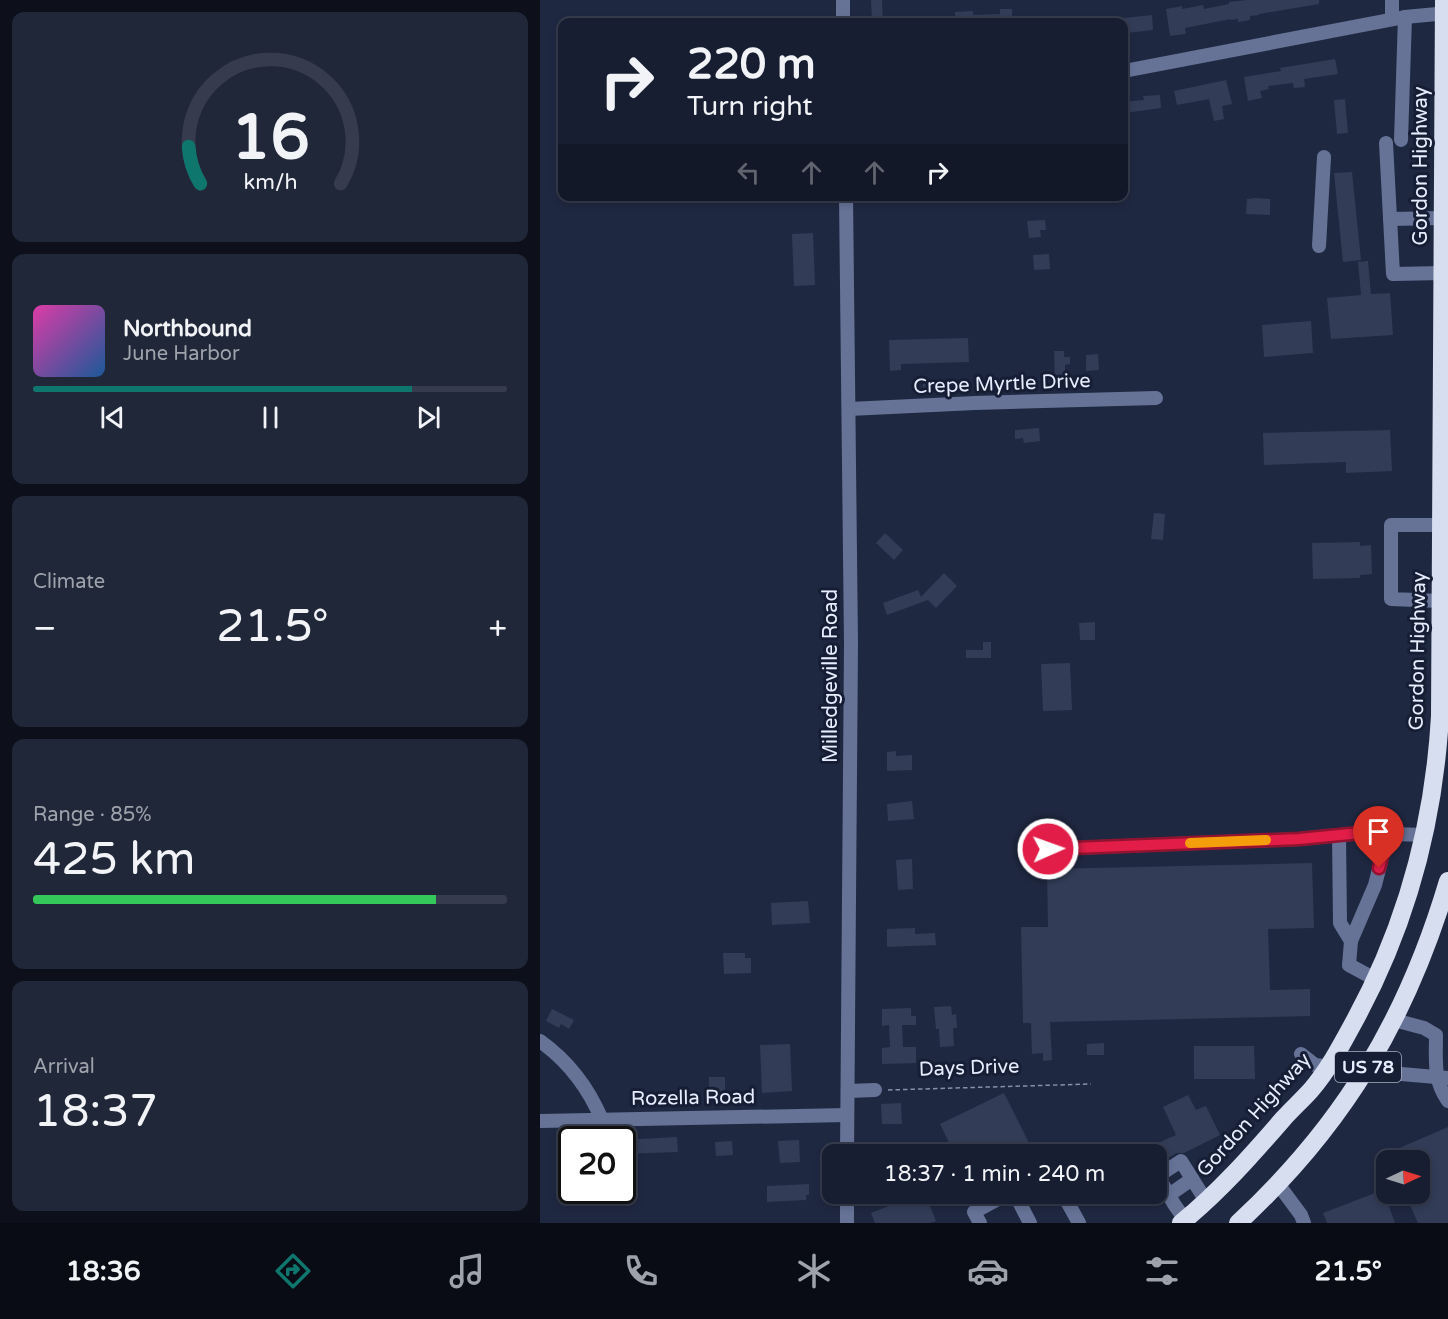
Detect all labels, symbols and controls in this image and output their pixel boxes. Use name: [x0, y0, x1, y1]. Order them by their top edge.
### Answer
text: 220 m: [687, 39, 816, 90]
icon: right: [588, 42, 666, 120]
street label: Gordon Highway: [1409, 86, 1433, 245]
text: Turn right: [687, 90, 813, 123]
text: 16: [231, 101, 309, 176]
icon: left: [732, 156, 765, 189]
icon: ahead: [795, 156, 828, 189]
icon: ahead: [858, 156, 891, 189]
icon: right: [921, 156, 954, 189]
text: km/h: [243, 169, 297, 195]
text: Northbound: [123, 316, 252, 342]
text: June Harbor: [123, 342, 240, 366]
street label: Crepe Myrtle Drive: [913, 369, 1091, 399]
icon: previous: [96, 401, 129, 434]
icon: pause: [254, 401, 287, 434]
icon: next: [412, 401, 445, 434]
text: Climate: [33, 570, 105, 594]
street label: Gordon Highway: [1405, 571, 1431, 731]
street label: Milledgeville Road: [819, 589, 843, 763]
text: 21.5°: [216, 600, 329, 654]
text: −: [33, 609, 57, 648]
text: +: [488, 609, 507, 648]
text: Range · 85%: [33, 803, 152, 827]
pin: [1353, 806, 1404, 868]
icon: arrive: [1362, 815, 1395, 848]
position arrow: [1016, 817, 1080, 881]
text: 425 km: [33, 833, 195, 887]
street label: Gordon Highway: [1192, 1048, 1316, 1182]
road number: US 78: [1335, 1052, 1401, 1082]
street label: Days Drive: [918, 1054, 1020, 1082]
text: Arrival: [33, 1055, 95, 1079]
text: 18:37: [33, 1085, 158, 1139]
street label: Rozella Road: [631, 1085, 755, 1111]
speed limit sign: 20: [558, 1126, 636, 1204]
north arrow: [1376, 1150, 1430, 1204]
map controls: [1376, 1150, 1430, 1204]
text: 18:37 · 1 min · 240 m: [884, 1161, 1105, 1187]
icon: directions: [272, 1250, 314, 1292]
icon: music: [446, 1250, 488, 1292]
icon: phone: [620, 1250, 662, 1292]
icon: climate: [793, 1250, 835, 1292]
icon: car: [967, 1250, 1009, 1292]
icon: filters: [1141, 1250, 1183, 1292]
text: 18:36: [66, 1255, 141, 1288]
text: 21.5°: [1315, 1255, 1382, 1288]

